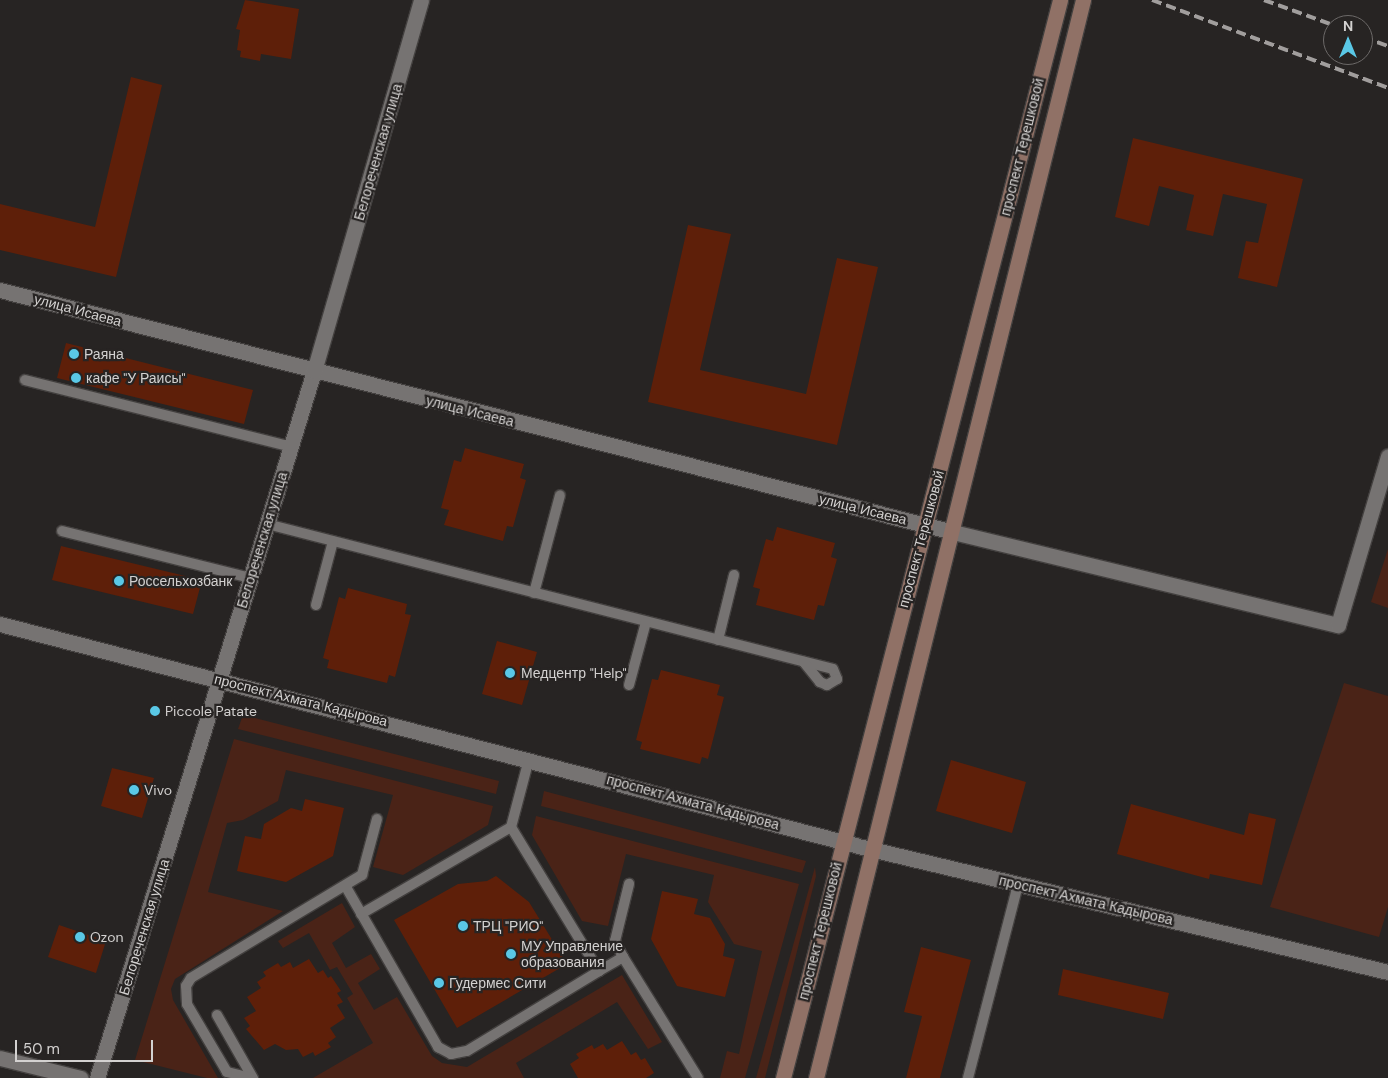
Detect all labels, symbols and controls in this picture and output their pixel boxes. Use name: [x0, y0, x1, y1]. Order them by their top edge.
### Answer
north arrow: [1323, 15, 1373, 65]
text: N: [1343, 17, 1353, 35]
street label: проспект Терешковой: [997, 76, 1047, 218]
street label: Белореченская улица: [350, 82, 406, 222]
street label: улица Исаева: [32, 290, 124, 330]
place label: Раяна: [84, 346, 124, 362]
marker: Раяна: [68, 348, 80, 360]
place label: кафе "У Раисы": [86, 370, 186, 386]
marker: кафе "У Раисы": [70, 372, 82, 384]
street label: улица Исаева: [424, 392, 516, 430]
street label: проспект Терешковой: [895, 469, 947, 609]
street label: Белореченская улица: [233, 470, 291, 610]
street label: улица Исаева: [817, 490, 909, 528]
place label: Россельхозбанк: [129, 573, 232, 589]
marker: Россельхозбанк: [113, 575, 125, 587]
place label: Медцентр "Help": [521, 665, 627, 681]
marker: Медцентр "Help": [503, 666, 517, 680]
street label: проспект Ахмата Кадырова: [213, 670, 389, 730]
place label: Piccole Patate: [165, 703, 257, 719]
marker: Piccole Patate: [149, 705, 161, 717]
street label: проспект Ахмата Кадырова: [605, 771, 781, 833]
place label: Vivo: [144, 782, 172, 798]
marker: Vivo: [128, 784, 140, 796]
street label: Белореченская улица: [115, 857, 173, 997]
street label: проспект Терешковой: [795, 860, 845, 1002]
street label: проспект Ахмата Кадырова: [997, 872, 1175, 928]
place label: ТРЦ "РИО": [473, 918, 543, 934]
marker: ТРЦ "РИО": [457, 920, 469, 932]
place label: Ozon: [90, 929, 124, 945]
marker: Ozon: [74, 931, 86, 943]
place label: МУ Управление образования: [521, 938, 623, 970]
marker: МУ Управление образования: [505, 948, 517, 960]
place label: Гудермес Сити: [449, 975, 546, 991]
marker: Гудермес Сити: [433, 977, 445, 989]
scale bar: [18, 1030, 155, 1062]
text: 50 m: [23, 1039, 60, 1059]

